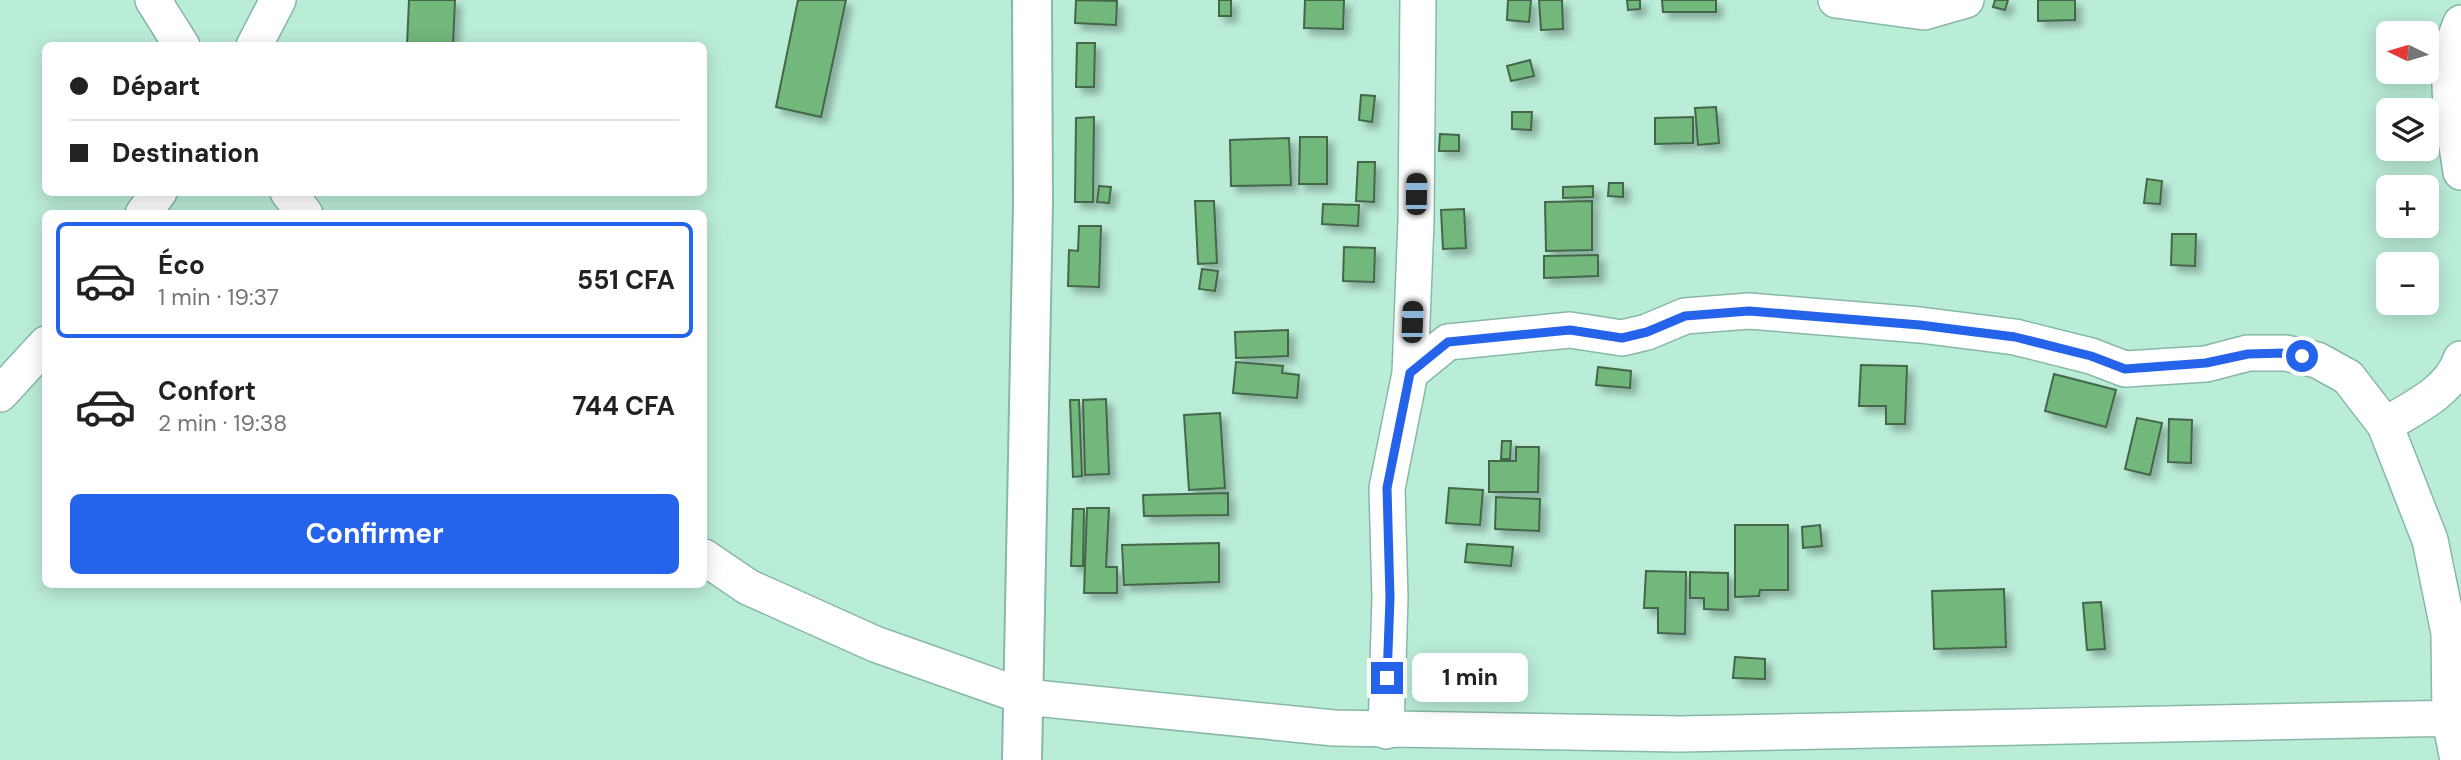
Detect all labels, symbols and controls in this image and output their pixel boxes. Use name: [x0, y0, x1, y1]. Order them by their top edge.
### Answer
north arrow: [2376, 21, 2440, 84]
map controls: [2376, 21, 2439, 315]
text: Départ: [112, 69, 200, 103]
button: layers: [2376, 98, 2439, 161]
text: Destination: [112, 136, 259, 170]
car: [1406, 173, 1427, 215]
button: +: [2376, 175, 2439, 238]
text: Éco: [158, 248, 205, 282]
icon: car: [74, 249, 137, 312]
button: −: [2376, 252, 2439, 315]
text: 551 CFA: [577, 263, 675, 297]
text: 1 min · 19:37: [158, 282, 279, 312]
car: [1401, 301, 1424, 343]
route start: [2286, 340, 2318, 372]
text: Confort: [158, 374, 256, 408]
icon: car: [74, 375, 137, 438]
text: 744 CFA: [572, 389, 675, 423]
text: 2 min · 19:38: [158, 408, 287, 438]
button: Confirmer: [70, 494, 679, 574]
callout: 1 min: [1412, 654, 1527, 702]
route end: [1371, 662, 1403, 694]
text: 1 min: [1442, 662, 1498, 692]

